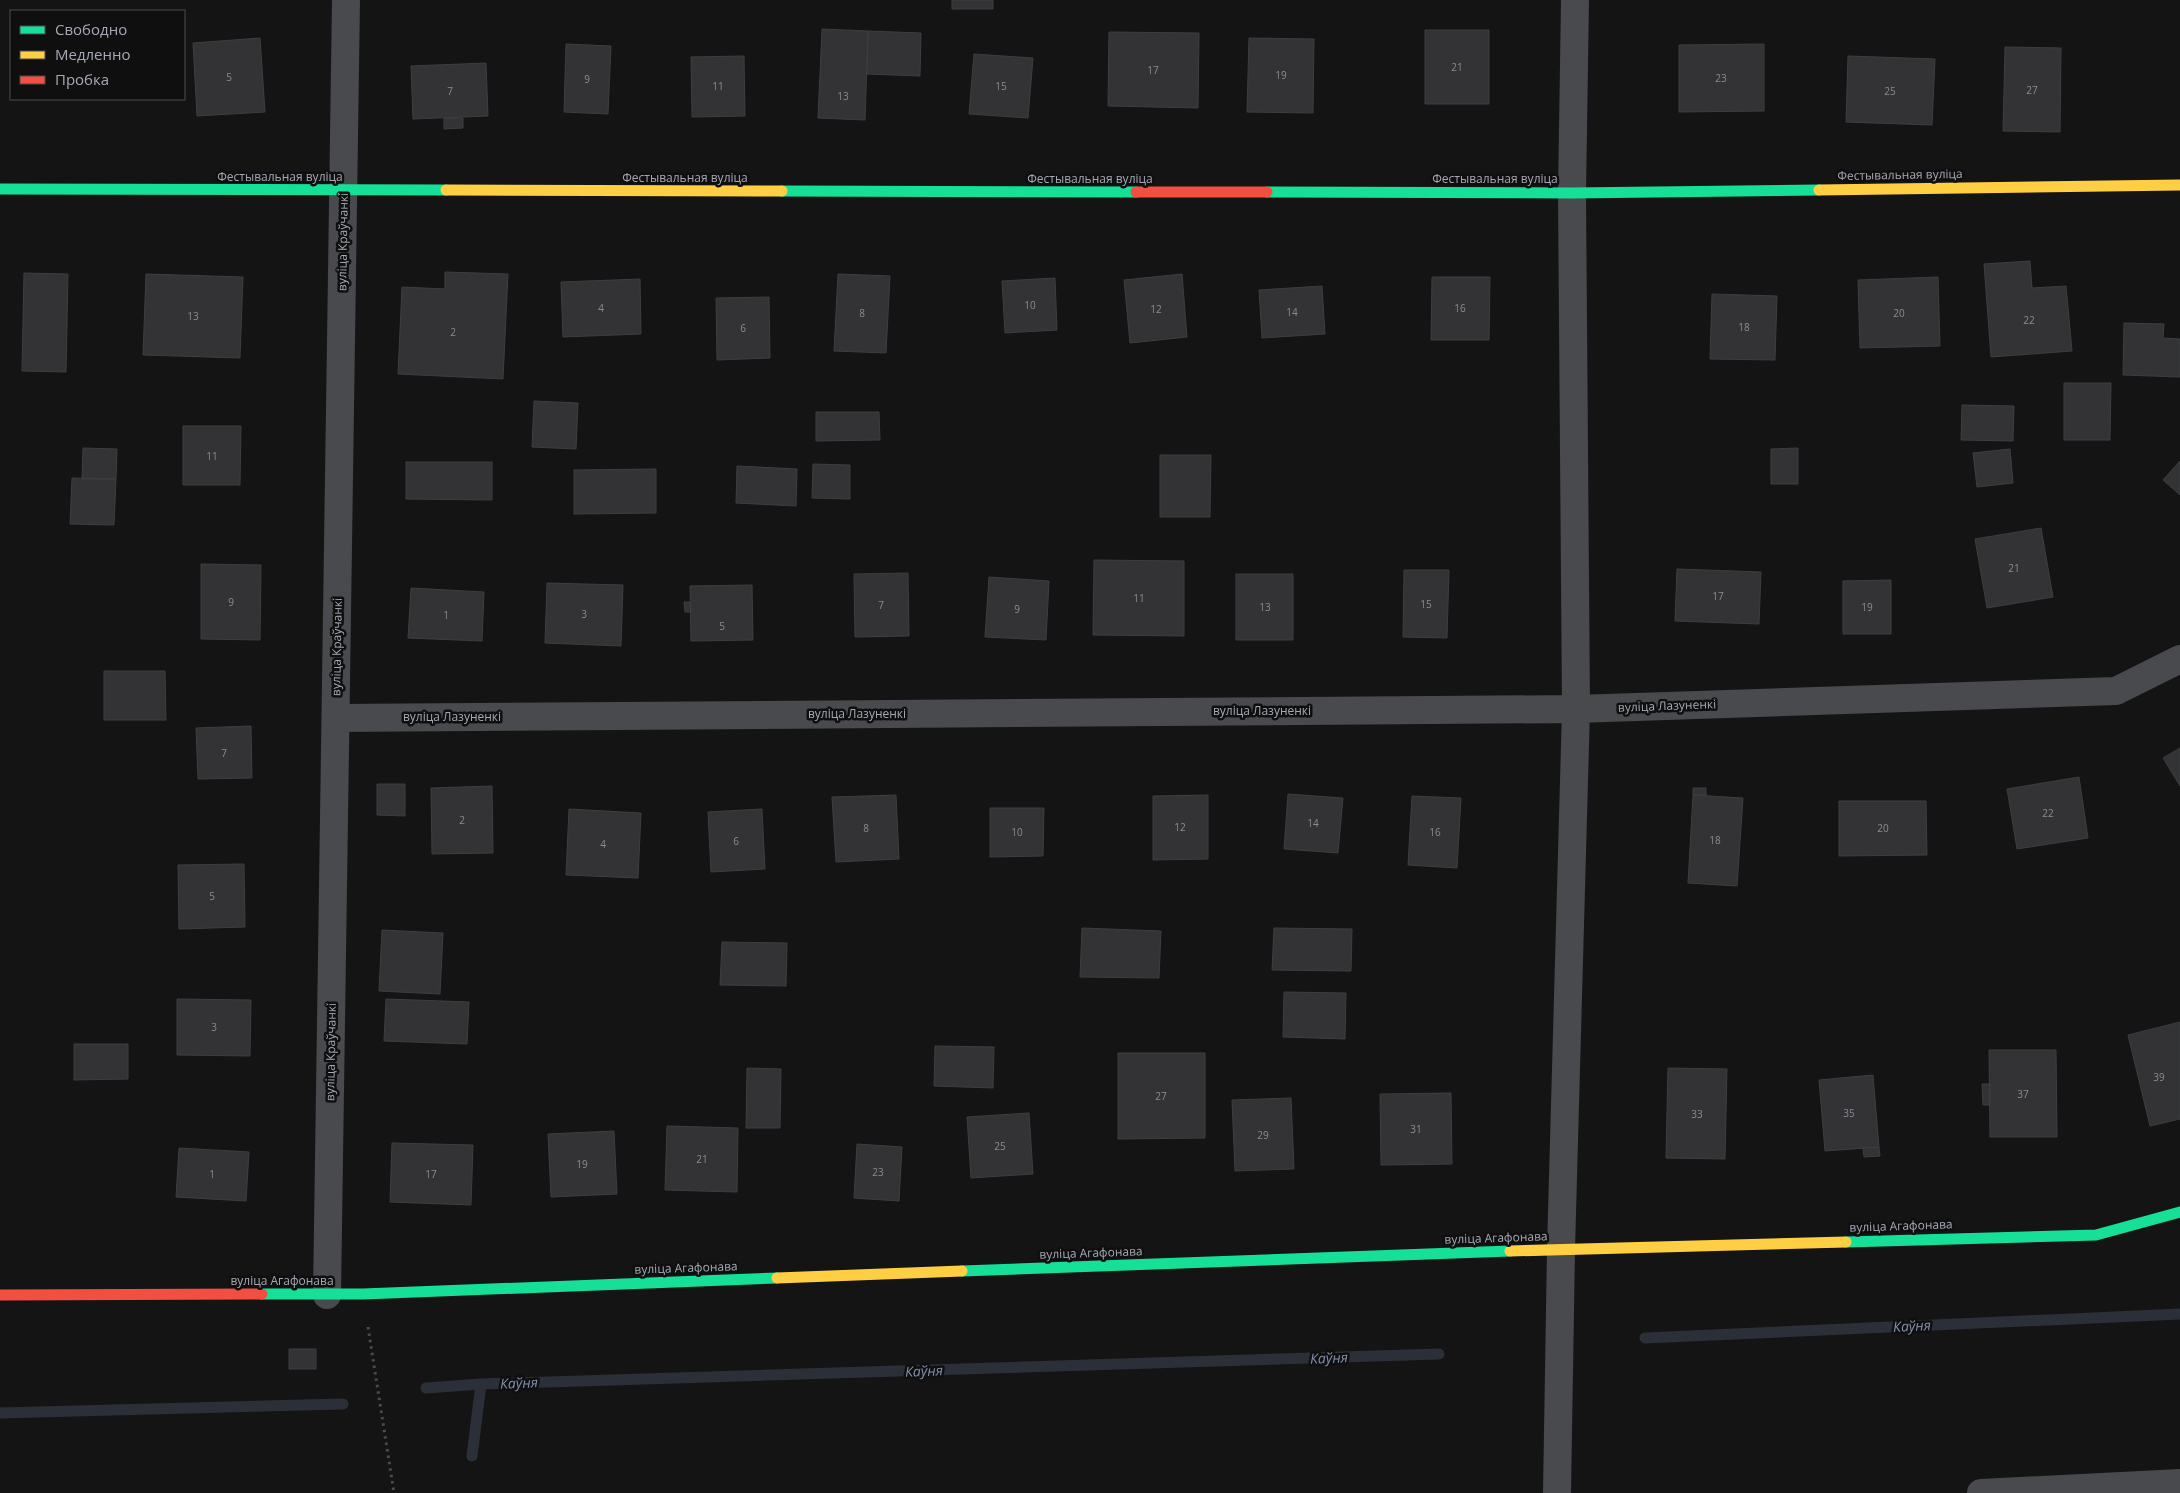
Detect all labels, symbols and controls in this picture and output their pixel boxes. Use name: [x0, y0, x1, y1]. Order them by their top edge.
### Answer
legend: [10, 10, 185, 100]
text: Свободно: [55, 19, 127, 39]
text: Медленно: [55, 44, 131, 64]
house number: 21: [1451, 60, 1463, 74]
house number: 17: [1147, 63, 1159, 77]
house number: 19: [1275, 68, 1287, 82]
text: Пробка: [55, 69, 109, 89]
house number: 5: [226, 70, 232, 84]
house number: 23: [1715, 71, 1727, 85]
house number: 9: [584, 72, 590, 86]
house number: 11: [712, 79, 724, 93]
house number: 15: [995, 79, 1007, 93]
house number: 27: [2026, 83, 2038, 97]
house number: 7: [447, 84, 453, 98]
house number: 25: [1884, 84, 1896, 98]
house number: 13: [837, 89, 849, 103]
street label: Фестывальная вуліца: [1837, 165, 1963, 184]
street label: Фестывальная вуліца: [217, 168, 343, 185]
street label: Фестывальная вуліца: [622, 169, 748, 186]
street label: Фестывальная вуліца: [1027, 170, 1153, 187]
street label: Фестывальная вуліца: [1432, 170, 1558, 187]
street label: вуліца Краўчанкі: [333, 193, 352, 291]
house number: 10: [1024, 298, 1036, 312]
house number: 4: [598, 301, 604, 315]
house number: 16: [1454, 301, 1466, 315]
house number: 12: [1150, 302, 1162, 316]
house number: 14: [1286, 305, 1298, 319]
house number: 8: [859, 306, 865, 320]
house number: 20: [1893, 306, 1905, 320]
house number: 13: [187, 309, 199, 323]
house number: 22: [2023, 313, 2035, 327]
house number: 18: [1738, 320, 1750, 334]
house number: 6: [740, 321, 746, 335]
house number: 2: [450, 325, 456, 339]
house number: 11: [206, 449, 218, 463]
house number: 21: [2008, 561, 2020, 575]
house number: 17: [1712, 589, 1724, 603]
house number: 11: [1133, 591, 1145, 605]
house number: 9: [228, 595, 234, 609]
house number: 15: [1420, 597, 1432, 611]
street label: вуліца Краўчанкі: [327, 598, 346, 696]
house number: 7: [878, 598, 884, 612]
house number: 13: [1259, 600, 1271, 614]
house number: 19: [1861, 600, 1873, 614]
house number: 9: [1014, 602, 1020, 616]
house number: 3: [581, 607, 587, 621]
house number: 1: [443, 608, 449, 622]
house number: 5: [719, 619, 725, 633]
street label: вуліца Лазуненкі: [1618, 695, 1716, 716]
street label: вуліца Лазуненкі: [1213, 702, 1311, 719]
street label: вуліца Лазуненкі: [808, 705, 906, 722]
street label: вуліца Лазуненкі: [403, 708, 501, 725]
house number: 7: [221, 746, 227, 760]
house number: 22: [2042, 806, 2054, 820]
house number: 2: [459, 813, 465, 827]
house number: 14: [1307, 816, 1319, 830]
house number: 12: [1174, 820, 1186, 834]
house number: 8: [863, 821, 869, 835]
house number: 20: [1877, 821, 1889, 835]
house number: 10: [1011, 825, 1023, 839]
house number: 16: [1429, 825, 1441, 839]
house number: 18: [1709, 833, 1721, 847]
house number: 6: [733, 834, 739, 848]
house number: 4: [600, 837, 606, 851]
house number: 5: [209, 889, 215, 903]
street label: вуліца Краўчанкі: [321, 1003, 340, 1101]
house number: 3: [211, 1020, 217, 1034]
house number: 39: [2153, 1070, 2165, 1084]
house number: 37: [2017, 1087, 2029, 1101]
house number: 27: [1155, 1089, 1167, 1103]
house number: 35: [1843, 1106, 1855, 1120]
house number: 33: [1691, 1107, 1703, 1121]
house number: 31: [1410, 1122, 1422, 1136]
house number: 29: [1257, 1128, 1269, 1142]
house number: 25: [994, 1139, 1006, 1153]
house number: 21: [696, 1152, 708, 1166]
house number: 19: [576, 1157, 588, 1171]
house number: 23: [872, 1165, 884, 1179]
house number: 1: [209, 1167, 215, 1181]
house number: 17: [425, 1167, 437, 1181]
street label: вуліца Агафонава: [1849, 1215, 1953, 1236]
street label: вуліца Агафонава: [1444, 1227, 1548, 1248]
street label: вуліца Агафонава: [1039, 1242, 1143, 1263]
street label: вуліца Агафонава: [634, 1257, 738, 1278]
street label: вуліца Агафонава: [230, 1272, 334, 1289]
water label: Каўня: [1893, 1315, 1931, 1336]
water label: Каўня: [1310, 1347, 1348, 1368]
water label: Каўня: [905, 1360, 943, 1381]
water label: Каўня: [500, 1372, 538, 1393]

